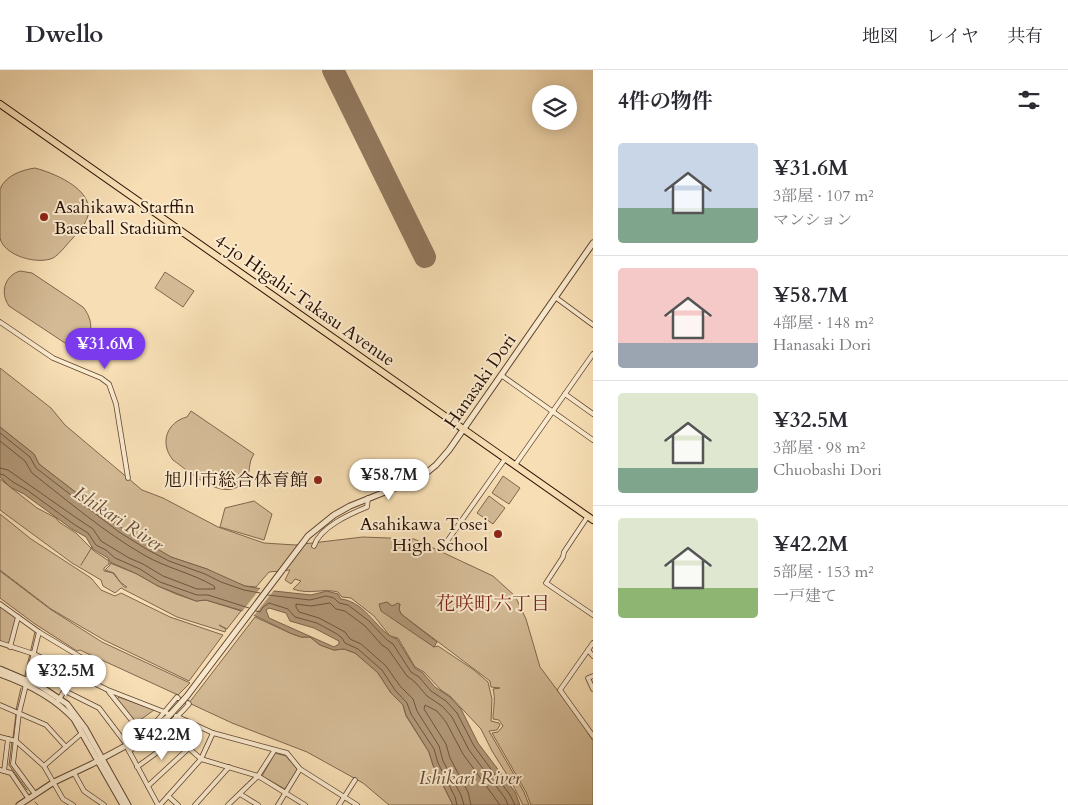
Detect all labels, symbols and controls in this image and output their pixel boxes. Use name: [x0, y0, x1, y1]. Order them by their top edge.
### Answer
text: Dwello: [25, 18, 103, 51]
text: 地図: [862, 24, 898, 49]
text: レイヤ: [926, 24, 979, 49]
text: 共有: [1007, 24, 1043, 49]
map controls: [532, 85, 577, 130]
button: layers: [532, 85, 577, 130]
icon: filters: [1015, 86, 1043, 114]
text: 4件の物件: [618, 87, 713, 116]
text: ¥31.6M: [773, 154, 849, 183]
icon: home: [658, 163, 718, 223]
text: 3部屋 · 107 m²: [773, 185, 874, 207]
place label: Asahikawa Starffin Baseball Stadium: [54, 195, 196, 241]
text: マンション: [773, 209, 852, 231]
marker: Asahikawa Starffin Baseball Stadium: [38, 211, 50, 223]
street label: 4-jo Higahi-Takasu Avenue: [209, 228, 400, 372]
text: ¥58.7M: [773, 281, 849, 310]
icon: home: [658, 288, 718, 348]
text: 4部屋 · 148 m²: [773, 312, 874, 334]
pin: ¥31.6M: [64, 328, 146, 370]
street label: Hanasaki Dori: [439, 329, 522, 434]
text: ¥31.6M: [76, 333, 134, 355]
text: Hanasaki Dori: [773, 334, 871, 356]
text: ¥32.5M: [773, 406, 849, 435]
icon: home: [658, 413, 718, 473]
text: 3部屋 · 98 m²: [773, 437, 865, 459]
pin: ¥58.7M: [348, 458, 430, 501]
text: Chuobashi Dori: [773, 459, 882, 481]
text: ¥58.7M: [360, 464, 418, 486]
place label: 旭川市総合体育館: [164, 468, 308, 493]
marker: 旭川市総合体育館: [312, 474, 324, 486]
water label: Ishikari River: [68, 480, 169, 558]
place label: Asahikawa Tosei High School: [360, 512, 488, 558]
marker: Asahikawa Tosei High School: [492, 528, 504, 540]
text: ¥42.2M: [773, 530, 849, 559]
icon: home: [658, 538, 718, 598]
text: 5部屋 · 153 m²: [773, 561, 874, 583]
text: 一戸建て: [773, 585, 837, 607]
district label: 花咲町六丁目: [436, 591, 550, 617]
pin: ¥32.5M: [25, 654, 107, 697]
text: ¥32.5M: [37, 660, 95, 682]
pin: ¥42.2M: [121, 718, 203, 761]
text: ¥42.2M: [133, 724, 191, 746]
water label: Ishikari River: [419, 765, 522, 791]

